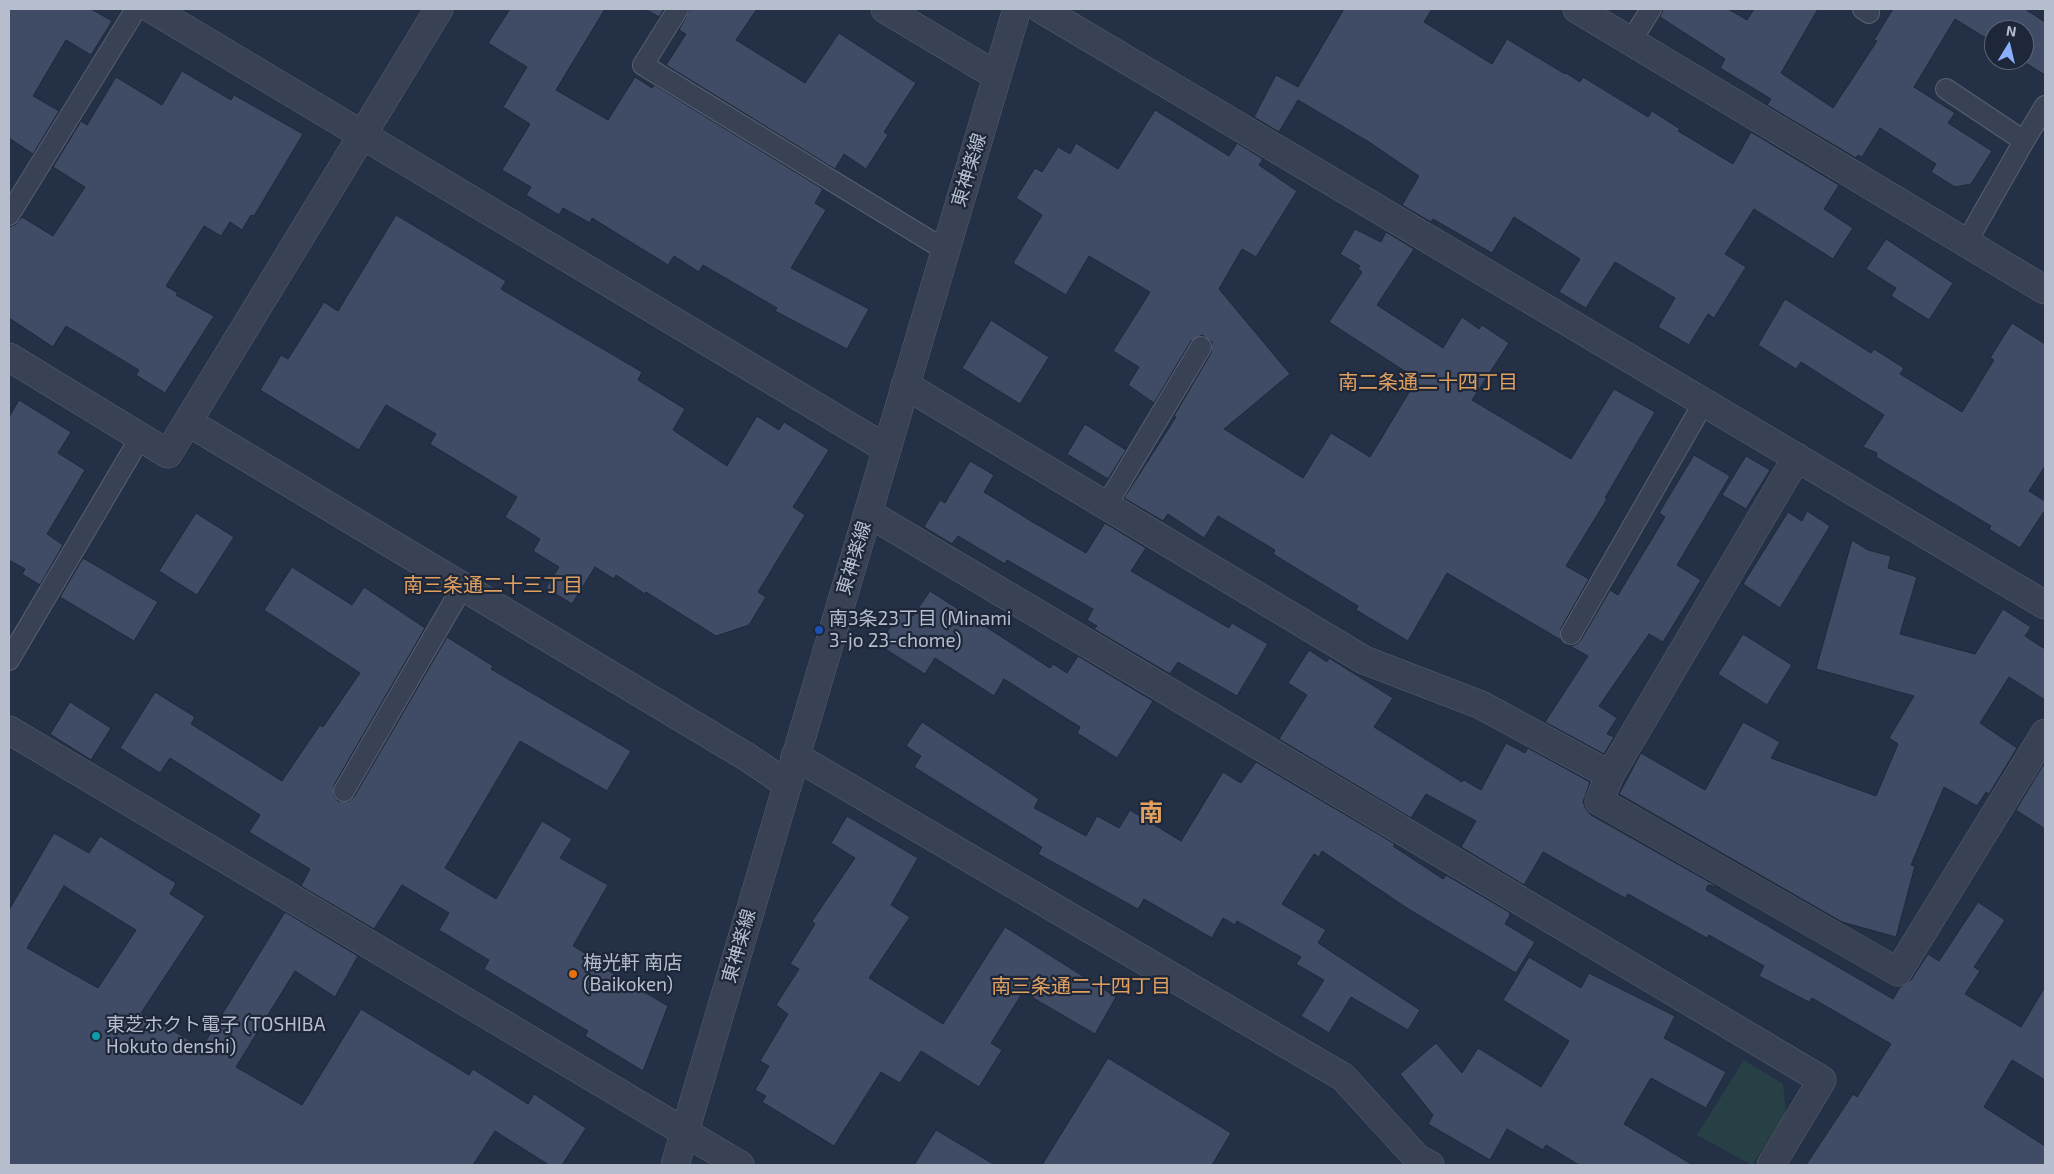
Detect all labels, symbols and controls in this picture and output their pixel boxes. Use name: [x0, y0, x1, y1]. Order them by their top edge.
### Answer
north arrow: [1984, 20, 2034, 70]
text: N: [2005, 21, 2018, 40]
street label: 東神楽線: [947, 130, 991, 210]
district label: 南二条通二十四丁目: [1338, 370, 1518, 394]
street label: 東神楽線: [832, 518, 876, 598]
district label: 南三条通二十三丁目: [403, 573, 583, 597]
place label: 南3条23丁目 (Minami 3-jo 23-chome): [829, 608, 1012, 652]
marker: 南3条23丁目 (Minami 3-jo 23-chome): [813, 624, 825, 636]
district label: 南: [1139, 799, 1163, 827]
street label: 東神楽線: [718, 906, 760, 986]
place label: 梅光軒 南店 (Baikoken): [583, 952, 682, 996]
marker: 梅光軒 南店 (Baikoken): [567, 968, 579, 980]
district label: 南三条通二十四丁目: [991, 974, 1171, 998]
place label: 東芝ホクト電子 (TOSHIBA Hokuto denshi): [106, 1014, 325, 1058]
marker: 東芝ホクト電子 (TOSHIBA Hokuto denshi): [90, 1030, 102, 1042]

